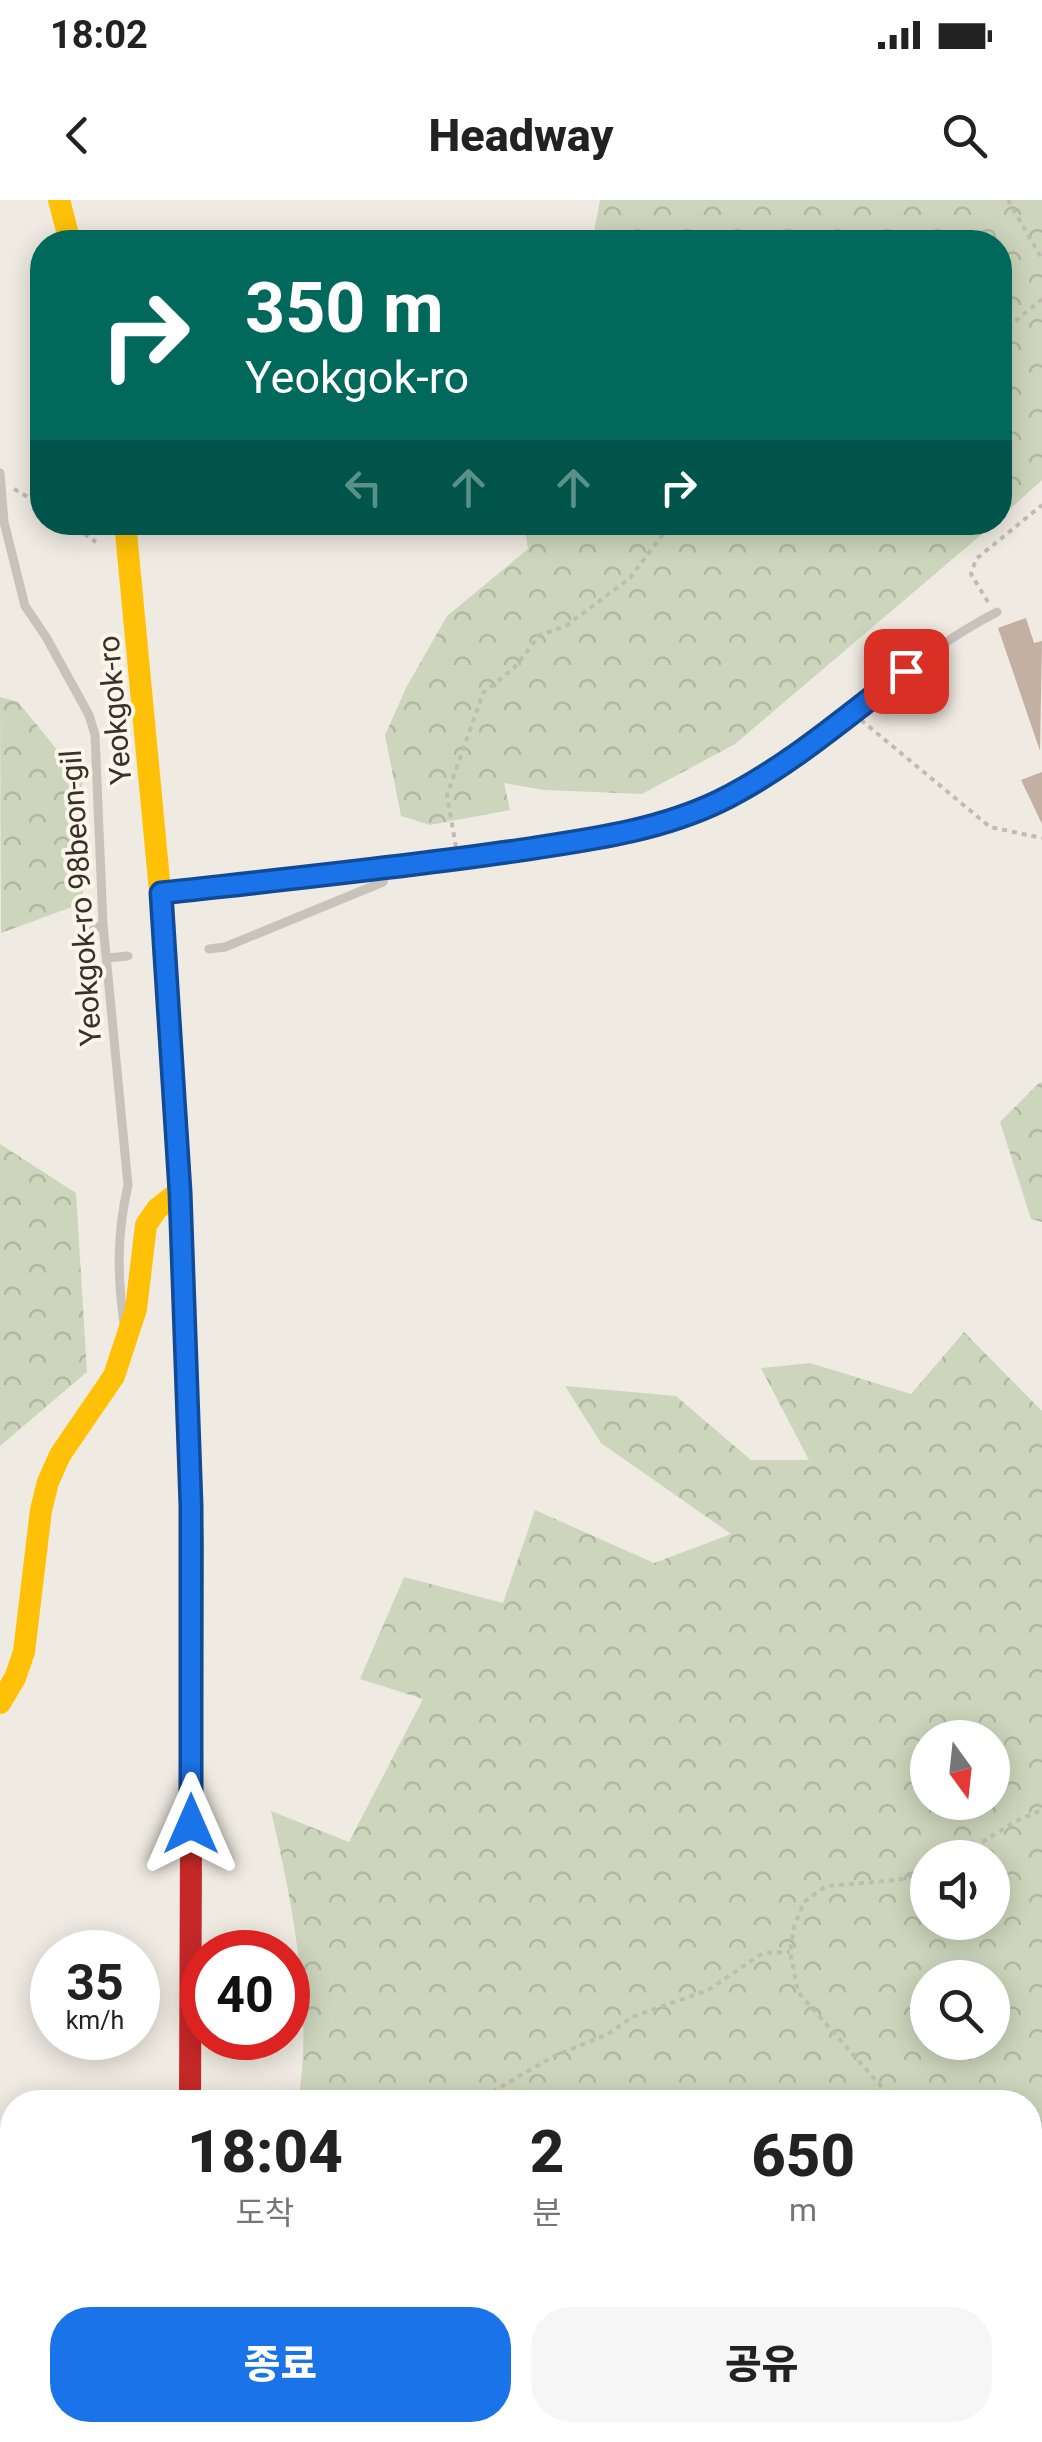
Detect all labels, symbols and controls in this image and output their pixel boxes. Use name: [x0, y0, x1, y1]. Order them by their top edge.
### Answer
text: 18:02: [50, 13, 148, 57]
icon: back: [50, 108, 105, 163]
icon: search: [937, 108, 992, 163]
text: Headway: [429, 109, 613, 162]
text: 350 m: [245, 267, 444, 349]
icon: right: [80, 270, 210, 400]
text: Yeokgok-ro: [245, 351, 469, 404]
icon: left: [336, 460, 391, 515]
icon: ahead: [441, 460, 496, 515]
icon: ahead: [546, 460, 601, 515]
icon: right: [651, 460, 706, 515]
pin: [864, 629, 949, 714]
street label: Yeokgok-ro: [91, 634, 138, 786]
icon: arrive: [879, 644, 934, 699]
street label: Yeokgok-ro 98beon-gil: [53, 749, 108, 1047]
north arrow: [910, 1720, 1010, 1820]
map controls: [910, 1720, 1010, 2060]
position arrow: [139, 1772, 243, 1876]
button: sound: [910, 1840, 1010, 1940]
speed limit sign: 40: [180, 1930, 310, 2060]
text: 35: [66, 1954, 124, 2012]
button: search: [910, 1960, 1010, 2060]
text: km/h: [66, 2006, 124, 2035]
text: 18:04: [187, 2116, 343, 2187]
text: 2: [530, 2116, 564, 2187]
text: 650: [751, 2120, 855, 2191]
text: m: [789, 2191, 817, 2229]
text: 도착: [235, 2194, 294, 2232]
text: 분: [532, 2194, 562, 2232]
button: 종료: [50, 2307, 511, 2422]
button: 공유: [531, 2307, 992, 2422]

